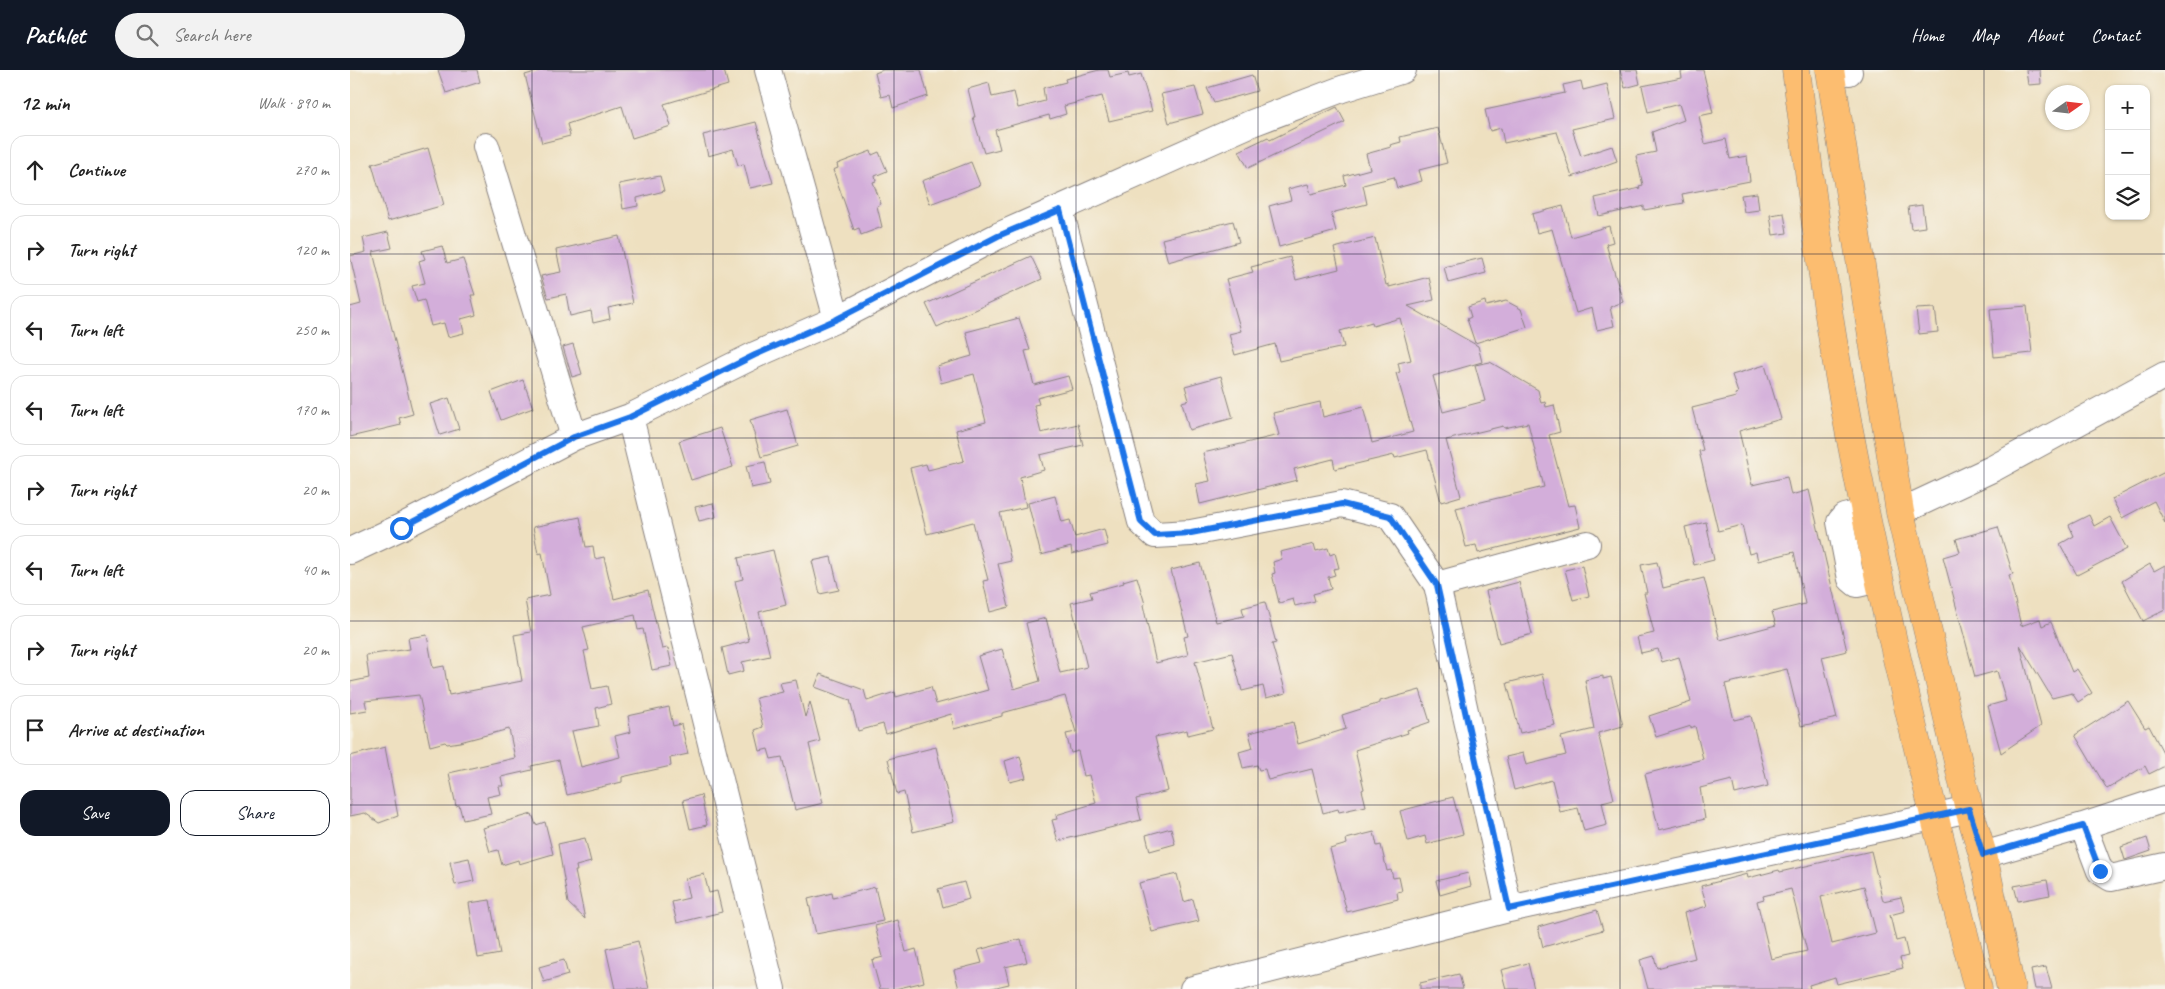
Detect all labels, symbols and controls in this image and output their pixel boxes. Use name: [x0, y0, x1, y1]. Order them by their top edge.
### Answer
search box: [115, 13, 465, 58]
text: Pathlet: [25, 20, 85, 50]
icon: search: [133, 21, 161, 49]
text: Search here: [173, 23, 251, 47]
text: Home: [1911, 24, 1944, 46]
text: Map: [1972, 24, 1999, 46]
text: About: [2027, 24, 2063, 46]
text: Contact: [2091, 24, 2140, 46]
north arrow: [2045, 85, 2090, 130]
map controls: [2105, 85, 2150, 220]
button: +: [2105, 85, 2150, 130]
text: 12 min: [20, 90, 70, 116]
text: Walk · 890 m: [258, 93, 330, 113]
button: −: [2105, 130, 2150, 175]
icon: ahead: [21, 156, 49, 184]
text: Continue: [68, 158, 125, 182]
text: 270 m: [295, 160, 329, 180]
button: layers: [2105, 175, 2150, 220]
icon: right: [21, 236, 49, 264]
text: Turn right: [68, 238, 135, 262]
text: 120 m: [295, 240, 329, 260]
icon: left: [21, 316, 49, 344]
text: Turn left: [68, 318, 123, 342]
text: 250 m: [295, 320, 329, 340]
icon: left: [21, 396, 49, 424]
text: Turn left: [68, 398, 123, 422]
text: 170 m: [295, 400, 329, 420]
icon: right: [21, 476, 49, 504]
text: Turn right: [68, 478, 135, 502]
text: 20 m: [302, 480, 329, 500]
route start: [390, 517, 413, 540]
icon: left: [21, 556, 49, 584]
text: Turn left: [68, 558, 123, 582]
text: 40 m: [302, 560, 329, 580]
icon: right: [21, 636, 49, 664]
text: Turn right: [68, 638, 135, 662]
text: 20 m: [302, 640, 329, 660]
icon: arrive: [21, 716, 49, 744]
text: Arrive at destination: [68, 718, 204, 742]
button: Save: [20, 790, 170, 836]
button: Share: [180, 790, 330, 836]
route end: [2089, 860, 2112, 883]

